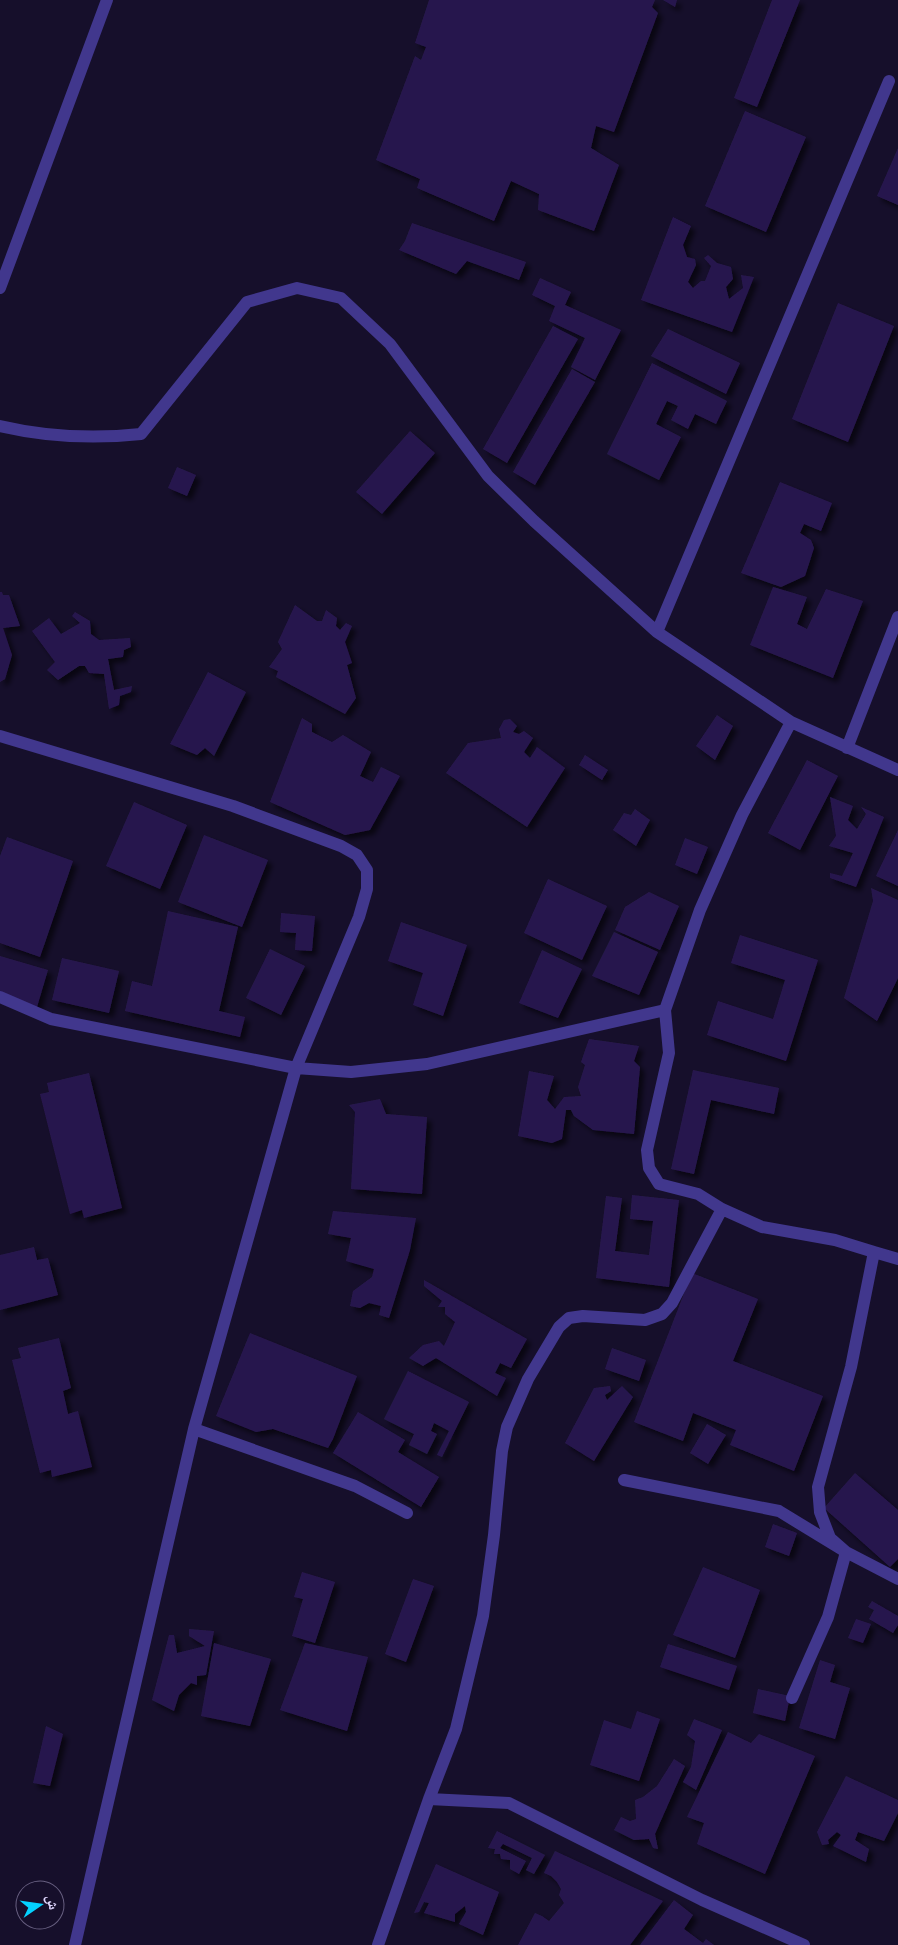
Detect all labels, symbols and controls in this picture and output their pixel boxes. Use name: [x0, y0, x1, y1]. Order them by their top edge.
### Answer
north arrow: [15, 1880, 65, 1930]
text: ش: [42, 1893, 63, 1911]

